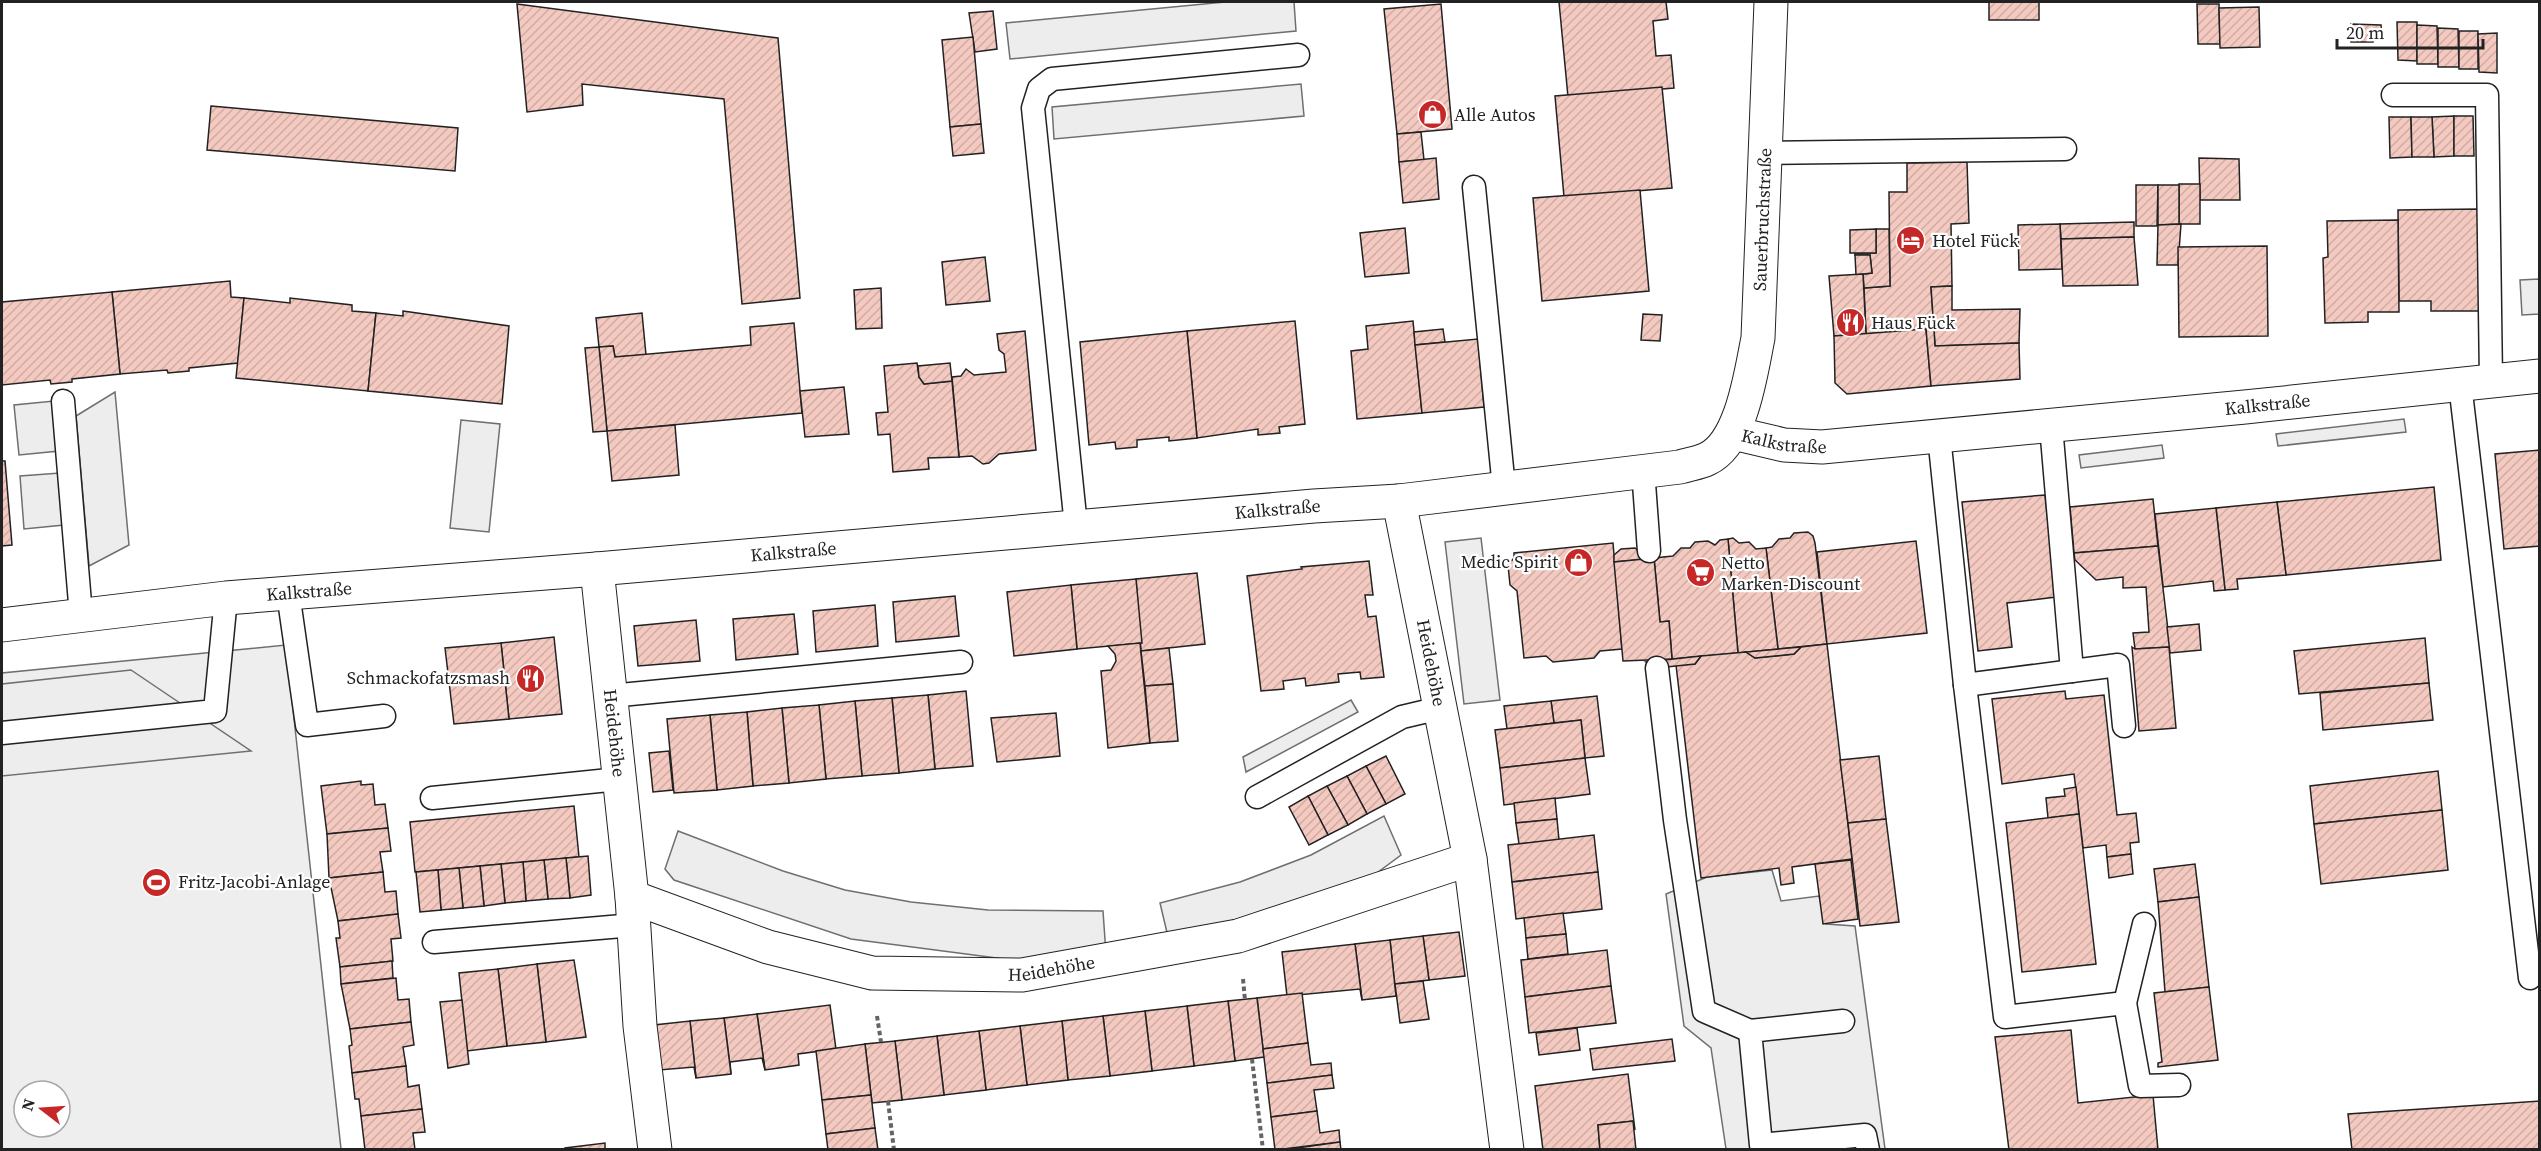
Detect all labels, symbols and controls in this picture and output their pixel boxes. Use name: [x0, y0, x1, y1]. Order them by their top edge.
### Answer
scale bar: [2337, 12, 2482, 50]
text: 20 m: [2346, 20, 2384, 45]
shop icon: Alle Autos: [1417, 99, 1449, 131]
place label: Alle Autos: [1454, 102, 1536, 127]
street label: Sauerbruchstraße: [1747, 147, 1777, 291]
hotel icon: Hotel Fück: [1895, 225, 1927, 257]
place label: Hotel Fück: [1932, 228, 2019, 253]
restaurant icon: Haus Fück: [1834, 307, 1866, 339]
place label: Haus Fück: [1871, 310, 1955, 335]
street label: Kalkstraße: [2223, 387, 2312, 421]
street label: Kalkstraße: [1739, 422, 1828, 459]
street label: Kalkstraße: [1234, 493, 1321, 525]
street label: Kalkstraße: [749, 535, 837, 567]
shop icon: Medic Spirit: [1563, 546, 1595, 578]
place label: Medic Spirit: [1461, 549, 1558, 574]
place label: Netto Marken-Discount: [1721, 550, 1860, 596]
supermarket icon: Netto Marken-Discount: [1684, 557, 1716, 589]
street label: Kalkstraße: [265, 575, 353, 607]
street label: Heidehöhe: [1411, 617, 1452, 708]
restaurant icon: Schmackofatzsmash: [515, 662, 547, 694]
place label: Schmackofatzsmash: [347, 665, 510, 690]
street label: Heidehöhe: [598, 688, 632, 778]
sports icon: Fritz-Jacobi-Anlage: [141, 866, 173, 898]
place label: Fritz-Jacobi-Anlage: [178, 869, 330, 894]
street label: Heidehöhe: [1008, 949, 1097, 987]
north arrow: [12, 1079, 72, 1139]
text: N: [15, 1095, 40, 1113]

